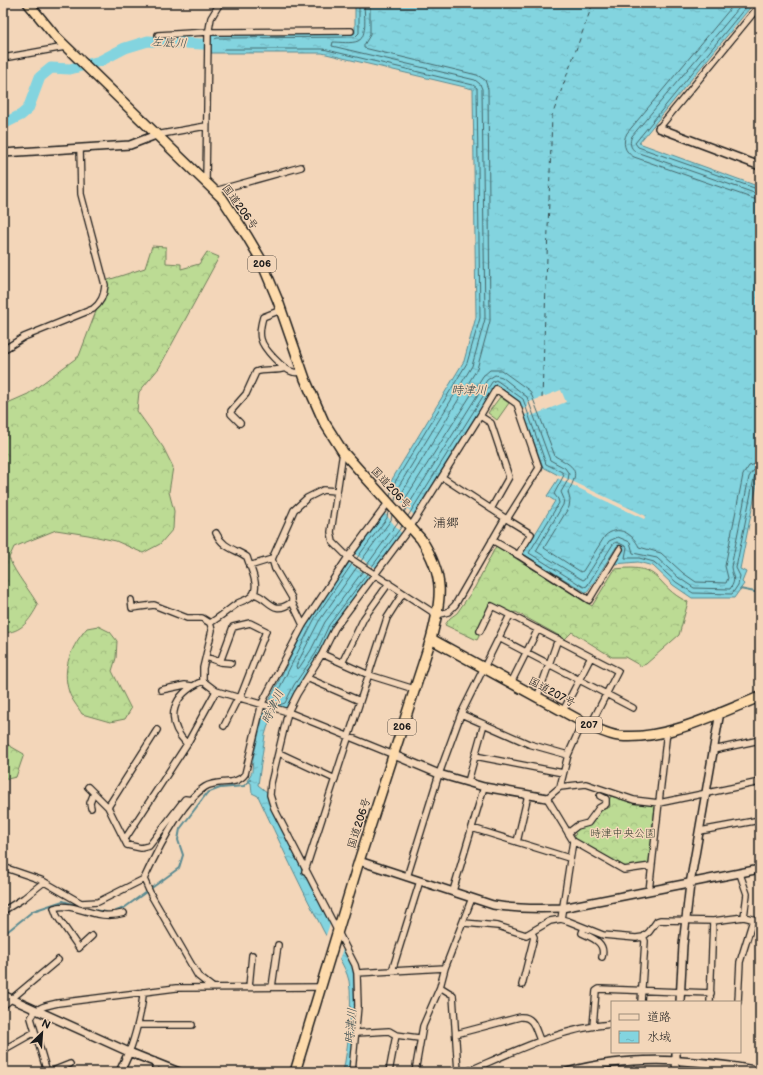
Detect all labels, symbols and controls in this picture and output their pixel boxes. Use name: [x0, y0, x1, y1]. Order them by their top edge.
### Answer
water label: 左底川: [151, 35, 187, 51]
street label: 国道206号: [219, 182, 261, 232]
road number: 206: [248, 256, 276, 272]
water label: 時津川: [451, 383, 487, 398]
street label: 国道206号: [368, 464, 414, 512]
district label: 浦郷: [433, 515, 459, 531]
street label: 国道207号: [526, 674, 578, 710]
water label: 時津川: [259, 688, 287, 726]
road number: 207: [576, 717, 602, 733]
road number: 206: [388, 719, 416, 735]
street label: 国道206号: [345, 796, 373, 850]
park label: 時津中央公園: [590, 827, 656, 840]
legend: [611, 1001, 741, 1053]
water label: 時津川: [342, 1007, 360, 1045]
text: 道路: [647, 1010, 671, 1025]
north arrow: [22, 1013, 62, 1053]
text: N: [40, 1017, 53, 1032]
text: 水域: [647, 1030, 671, 1045]

